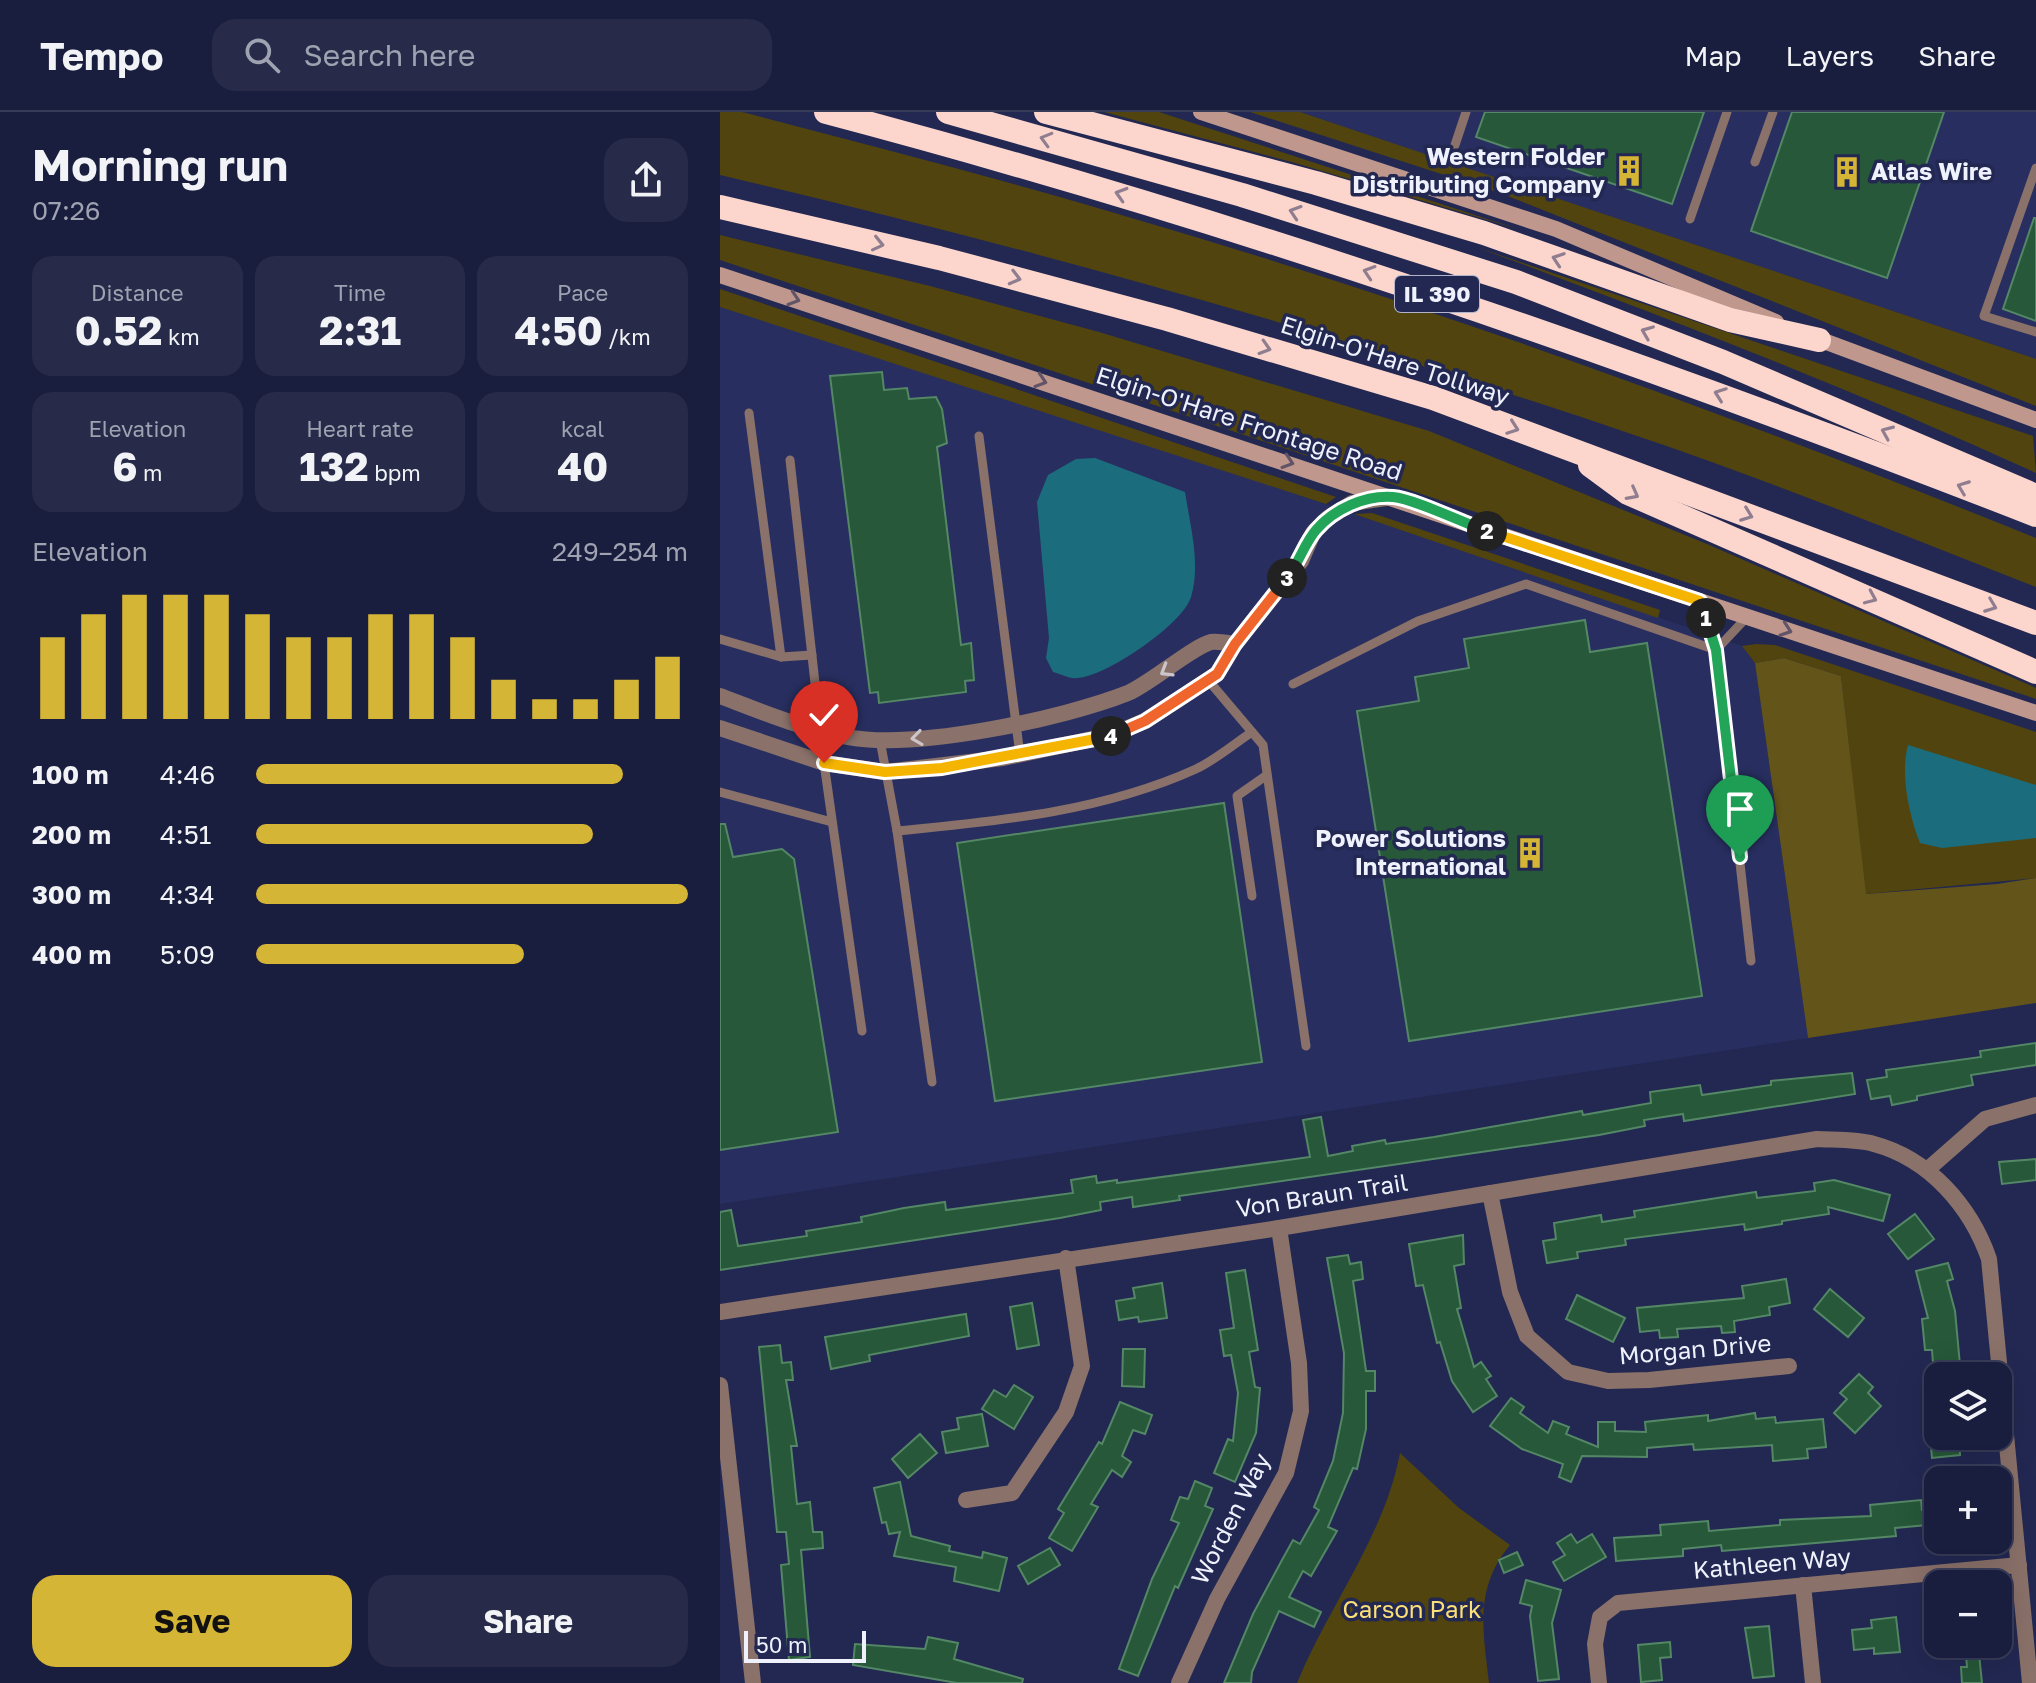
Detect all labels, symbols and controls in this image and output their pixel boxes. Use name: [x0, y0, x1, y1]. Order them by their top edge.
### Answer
search box: [212, 19, 772, 91]
text: Tempo: [40, 33, 164, 78]
icon: search: [240, 33, 284, 77]
text: Search here: [304, 37, 475, 73]
text: Map: [1684, 39, 1742, 72]
text: Layers: [1786, 39, 1874, 72]
text: Share: [1918, 39, 1996, 72]
one-way arrow: [1039, 132, 1053, 148]
text: Morning run: [32, 138, 288, 191]
button: share: [604, 138, 688, 222]
place label: Western Folder Distributing Company: [1352, 141, 1606, 198]
building icon: Western Folder Distributing Company: [1612, 154, 1646, 188]
building icon: Atlas Wire: [1830, 155, 1864, 189]
place label: Atlas Wire: [1871, 156, 1992, 185]
one-way arrow: [1115, 187, 1129, 203]
text: 07:26: [32, 195, 101, 226]
one-way arrow: [1289, 205, 1303, 221]
one-way arrow: [870, 235, 884, 252]
one-way arrow: [1551, 253, 1565, 269]
one-way arrow: [1363, 265, 1376, 281]
one-way arrow: [1007, 269, 1021, 286]
road number: IL 390: [1395, 276, 1479, 312]
text: Distance: [91, 279, 184, 306]
text: Time: [334, 279, 386, 306]
text: Pace: [557, 279, 608, 306]
one-way arrow: [786, 290, 800, 306]
text: 0.52: [75, 306, 162, 354]
text: 2:31: [319, 306, 401, 354]
text: 4:50: [515, 306, 603, 354]
street label: Elgin-O'Hare Tollway: [1277, 309, 1513, 410]
text: km: [162, 323, 200, 350]
text: /km: [603, 323, 651, 350]
one-way arrow: [1641, 325, 1655, 341]
one-way arrow: [1258, 339, 1272, 355]
street label: Elgin-O'Hare Frontage Road: [1093, 359, 1406, 486]
one-way arrow: [1033, 371, 1047, 387]
one-way arrow: [1714, 387, 1728, 404]
text: Elevation: [88, 415, 186, 442]
text: Heart rate: [306, 415, 414, 442]
text: kcal: [561, 415, 604, 442]
one-way arrow: [1505, 418, 1519, 435]
one-way arrow: [1881, 426, 1895, 442]
text: 6: [112, 442, 138, 490]
text: 132: [299, 442, 369, 490]
text: 40: [557, 442, 608, 490]
one-way arrow: [1280, 453, 1294, 469]
text: m: [138, 459, 163, 486]
text: bpm: [369, 459, 421, 486]
one-way arrow: [1957, 480, 1971, 497]
one-way arrow: [1624, 485, 1639, 500]
one-way arrow: [1739, 505, 1753, 522]
pin: 2: [1467, 511, 1507, 551]
text: 2: [1480, 517, 1494, 544]
text: Elevation: [32, 536, 148, 567]
text: 249–254 m: [552, 536, 688, 567]
pin: 3: [1267, 558, 1307, 598]
text: 3: [1280, 564, 1294, 591]
one-way arrow: [1863, 588, 1877, 604]
one-way arrow: [1983, 597, 1997, 613]
pin: 1: [1686, 598, 1726, 638]
text: 1: [1700, 604, 1712, 631]
one-way arrow: [1778, 620, 1792, 637]
one-way arrow: [1160, 661, 1175, 677]
pin: [790, 681, 858, 763]
icon: check: [802, 693, 846, 737]
pin: 4: [1091, 716, 1131, 756]
text: 4: [1104, 722, 1118, 749]
one-way arrow: [910, 729, 923, 746]
text: 100 m: [32, 759, 108, 790]
text: 4:46: [160, 759, 215, 790]
pin: [1706, 775, 1774, 857]
icon: arrive: [1718, 787, 1762, 831]
text: 200 m: [32, 819, 111, 850]
text: 4:51: [160, 819, 211, 850]
place label: Power Solutions International: [1315, 823, 1506, 880]
building icon: Power Solutions International: [1513, 836, 1547, 870]
text: 300 m: [32, 879, 111, 910]
text: 4:34: [160, 879, 215, 910]
text: 400 m: [32, 939, 111, 970]
text: 5:09: [160, 939, 215, 970]
street label: Von Braun Trail: [1234, 1167, 1410, 1222]
street label: Morgan Drive: [1618, 1327, 1772, 1370]
map controls: [1924, 1362, 2012, 1658]
button: layers: [1924, 1362, 2012, 1450]
street label: Worden Way: [1184, 1448, 1275, 1589]
button: +: [1924, 1466, 2012, 1554]
street label: Kathleen Way: [1692, 1541, 1852, 1584]
button: −: [1924, 1570, 2012, 1658]
button: Save: [32, 1575, 352, 1667]
button: Share: [368, 1575, 688, 1667]
park label: Carson Park: [1342, 1594, 1482, 1623]
scale bar: [744, 1627, 866, 1663]
text: 50 m: [756, 1631, 807, 1658]

